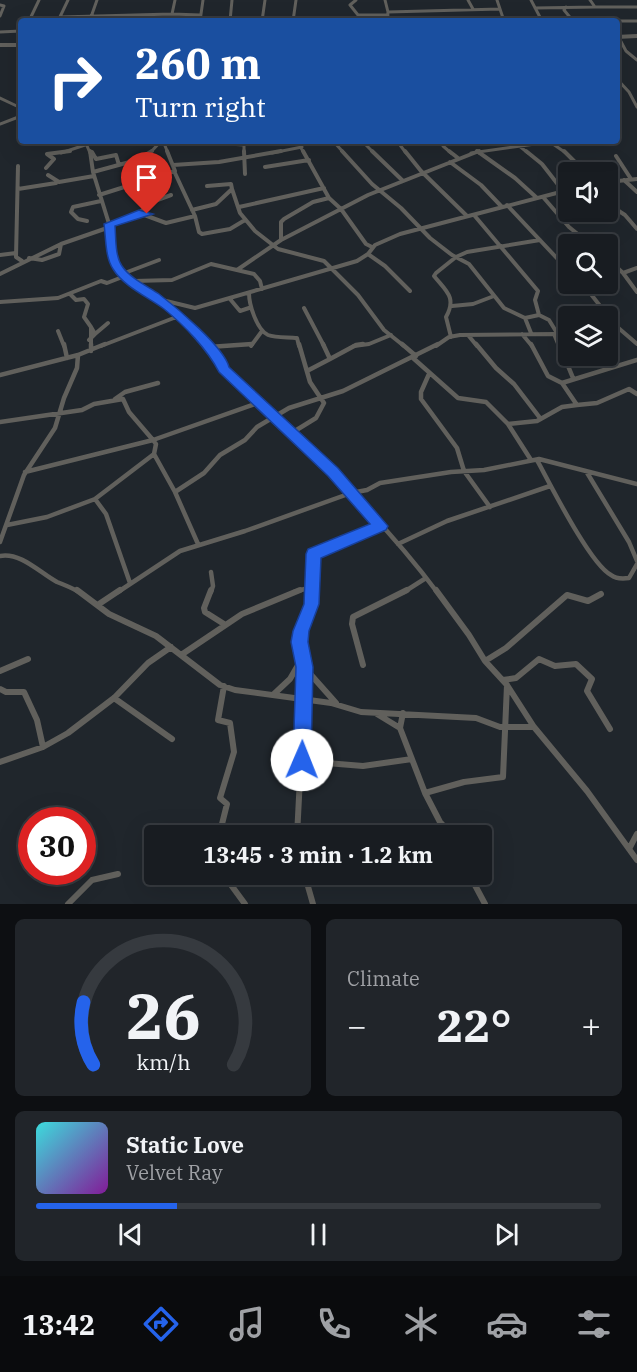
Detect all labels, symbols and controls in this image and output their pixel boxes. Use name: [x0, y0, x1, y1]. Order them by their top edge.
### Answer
text: 260 m: [135, 36, 261, 91]
icon: right: [36, 42, 114, 120]
text: Turn right: [135, 89, 266, 124]
pin: [121, 152, 172, 214]
icon: arrive: [130, 161, 163, 194]
map controls: [558, 162, 618, 366]
button: sound: [558, 162, 618, 222]
button: search: [558, 234, 618, 294]
button: layers: [558, 306, 618, 366]
position arrow: [270, 728, 334, 792]
speed limit sign: 30: [18, 807, 96, 885]
text: 13:45 · 3 min · 1.2 km: [203, 840, 433, 869]
text: Climate: [347, 965, 420, 992]
text: 26: [126, 975, 200, 1056]
text: 22°: [436, 996, 512, 1054]
text: −: [347, 1004, 367, 1047]
text: +: [581, 1004, 601, 1047]
text: km/h: [136, 1048, 190, 1076]
text: Static Love: [126, 1130, 244, 1159]
text: Velvet Ray: [126, 1159, 223, 1186]
icon: previous: [114, 1218, 147, 1251]
icon: pause: [302, 1218, 335, 1251]
icon: next: [490, 1218, 523, 1251]
icon: directions: [140, 1303, 182, 1345]
icon: music: [226, 1303, 268, 1345]
icon: phone: [313, 1303, 355, 1345]
icon: climate: [400, 1303, 442, 1345]
icon: car: [486, 1303, 528, 1345]
icon: filters: [573, 1303, 615, 1345]
text: 13:42: [22, 1307, 95, 1342]

